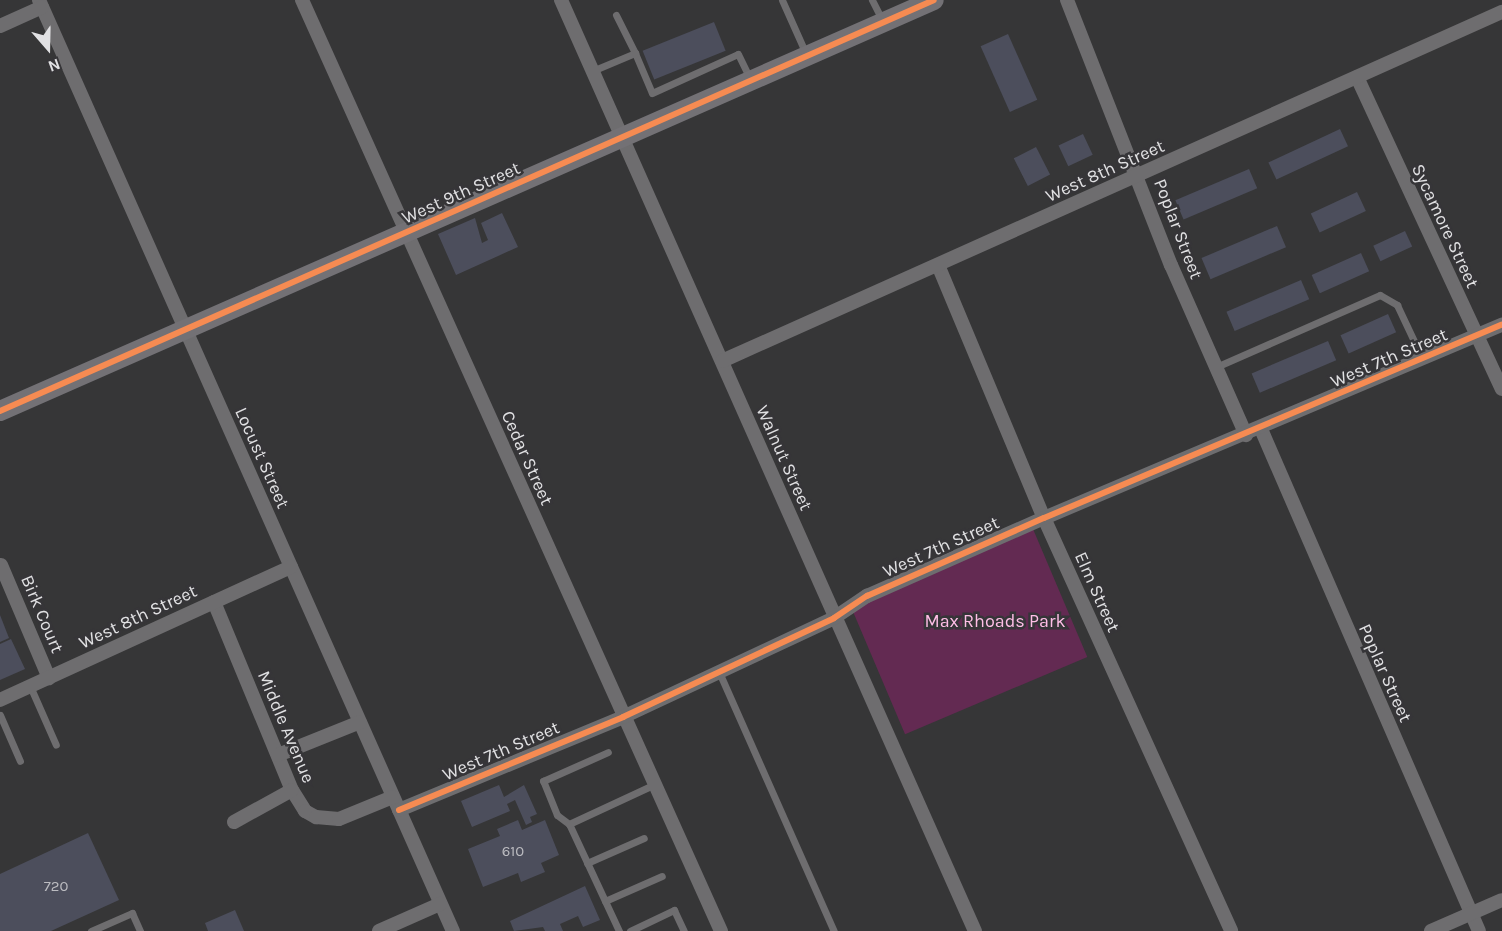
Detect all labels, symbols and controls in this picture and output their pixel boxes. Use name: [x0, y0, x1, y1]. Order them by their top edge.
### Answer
north arrow: [18, 18, 78, 78]
text: N: [46, 54, 63, 76]
street label: West 8th Street: [1042, 135, 1168, 207]
street label: West 9th Street: [399, 157, 523, 229]
street label: Sycamore Street: [1407, 160, 1483, 292]
street label: Poplar Street: [1149, 176, 1207, 282]
street label: West 7th Street: [1327, 324, 1451, 392]
street label: Walnut Street: [751, 402, 817, 514]
street label: Locust Street: [230, 404, 294, 512]
street label: Cedar Street: [497, 407, 557, 509]
street label: West 7th Street: [879, 512, 1003, 582]
street label: Elm Street: [1070, 548, 1124, 636]
street label: Birk Court: [16, 572, 68, 656]
street label: West 8th Street: [76, 580, 200, 654]
park label: Max Rhoads Park: [924, 610, 1066, 632]
street label: Poplar Street: [1354, 620, 1416, 726]
street label: Middle Avenue: [253, 668, 319, 786]
street label: West 7th Street: [439, 717, 563, 785]
house number: 610: [502, 843, 524, 861]
house number: 720: [44, 878, 68, 896]

